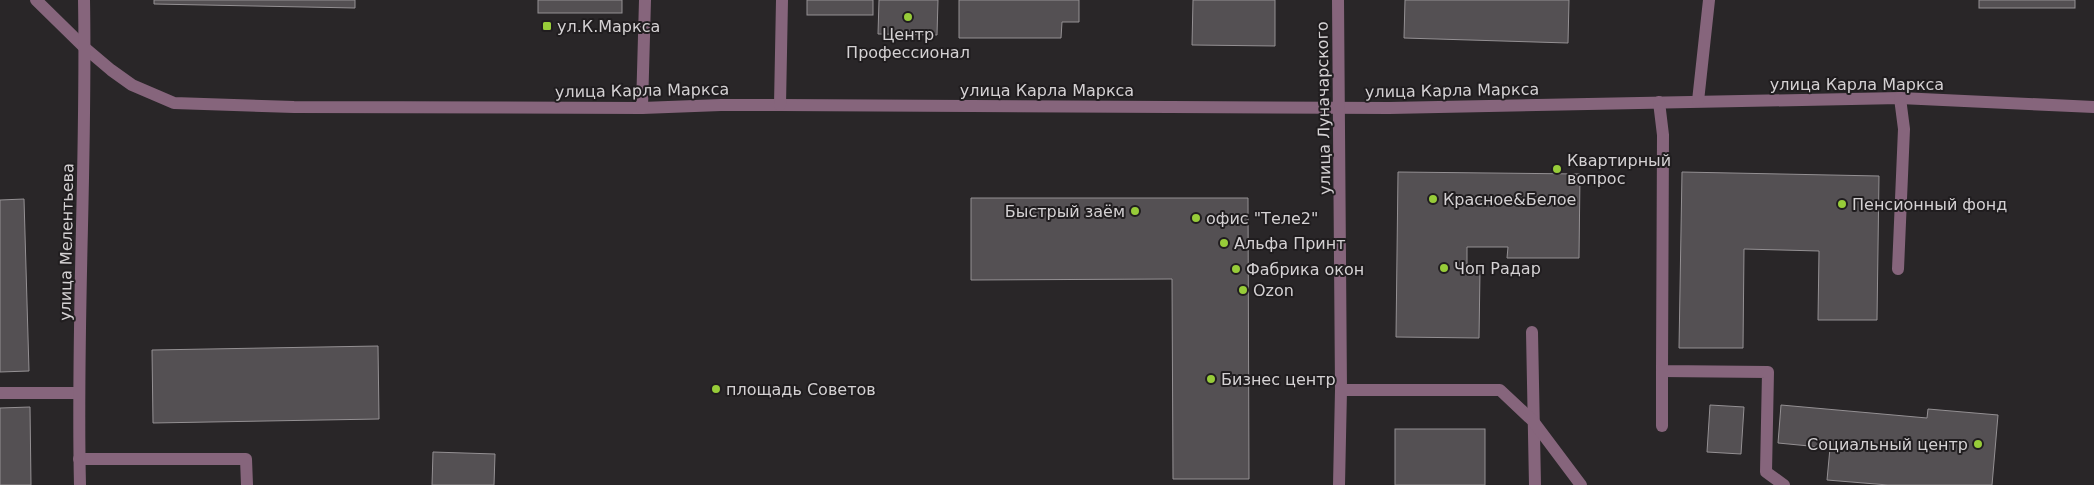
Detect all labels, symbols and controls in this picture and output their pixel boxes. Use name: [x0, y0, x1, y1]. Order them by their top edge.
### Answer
marker: Центр Профессионал: [902, 11, 914, 23]
place label: ул.К.Маркса: [557, 17, 660, 36]
marker: ул.К.Маркса: [541, 20, 553, 32]
street label: улица Луначарского: [1312, 21, 1335, 195]
place label: Центр Профессионал: [846, 25, 970, 62]
street label: улица Карла Маркса: [1770, 75, 1944, 94]
street label: улица Карла Маркса: [555, 79, 729, 102]
street label: улица Карла Маркса: [1365, 79, 1539, 102]
street label: улица Карла Маркса: [960, 81, 1134, 100]
place label: Квартирный вопрос: [1567, 151, 1671, 188]
street label: улица Мелентьева: [56, 163, 77, 321]
marker: Квартирный вопрос: [1551, 163, 1563, 175]
place label: Красное&Белое: [1443, 190, 1576, 209]
marker: Красное&Белое: [1427, 193, 1439, 205]
place label: Пенсионный фонд: [1852, 195, 2007, 214]
marker: Пенсионный фонд: [1836, 198, 1848, 210]
place label: Быстрый заём: [1005, 202, 1125, 221]
marker: Быстрый заём: [1129, 205, 1141, 217]
place label: офис "Теле2": [1206, 209, 1318, 228]
marker: офис "Теле2": [1190, 212, 1202, 224]
place label: Альфа Принт: [1234, 234, 1346, 253]
marker: Альфа Принт: [1218, 237, 1230, 249]
place label: Чоп Радар: [1454, 259, 1541, 278]
place label: Фабрика окон: [1246, 260, 1364, 279]
marker: Чоп Радар: [1438, 262, 1450, 274]
marker: Фабрика окон: [1230, 263, 1242, 275]
place label: Ozon: [1253, 281, 1294, 300]
marker: Ozon: [1237, 284, 1249, 296]
place label: Бизнес центр: [1221, 370, 1336, 389]
marker: Бизнес центр: [1205, 373, 1217, 385]
place label: площадь Советов: [726, 380, 876, 399]
marker: площадь Советов: [710, 383, 722, 395]
place label: Социальный центр: [1807, 435, 1968, 454]
marker: Социальный центр: [1972, 438, 1984, 450]

